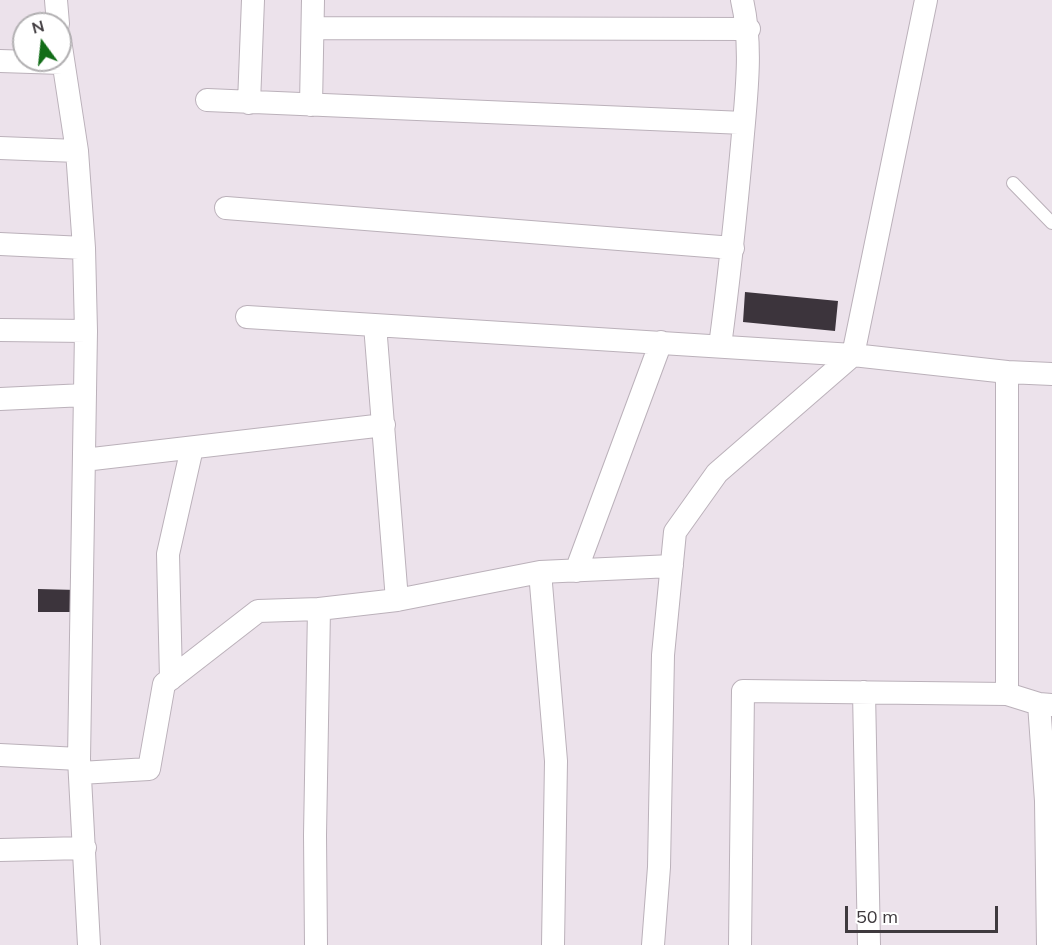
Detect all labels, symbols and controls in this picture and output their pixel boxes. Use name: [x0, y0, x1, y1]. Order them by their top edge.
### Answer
north arrow: [12, 12, 72, 72]
text: N: [29, 15, 46, 38]
scale bar: [848, 894, 1001, 932]
text: 50 m: [856, 905, 898, 928]

